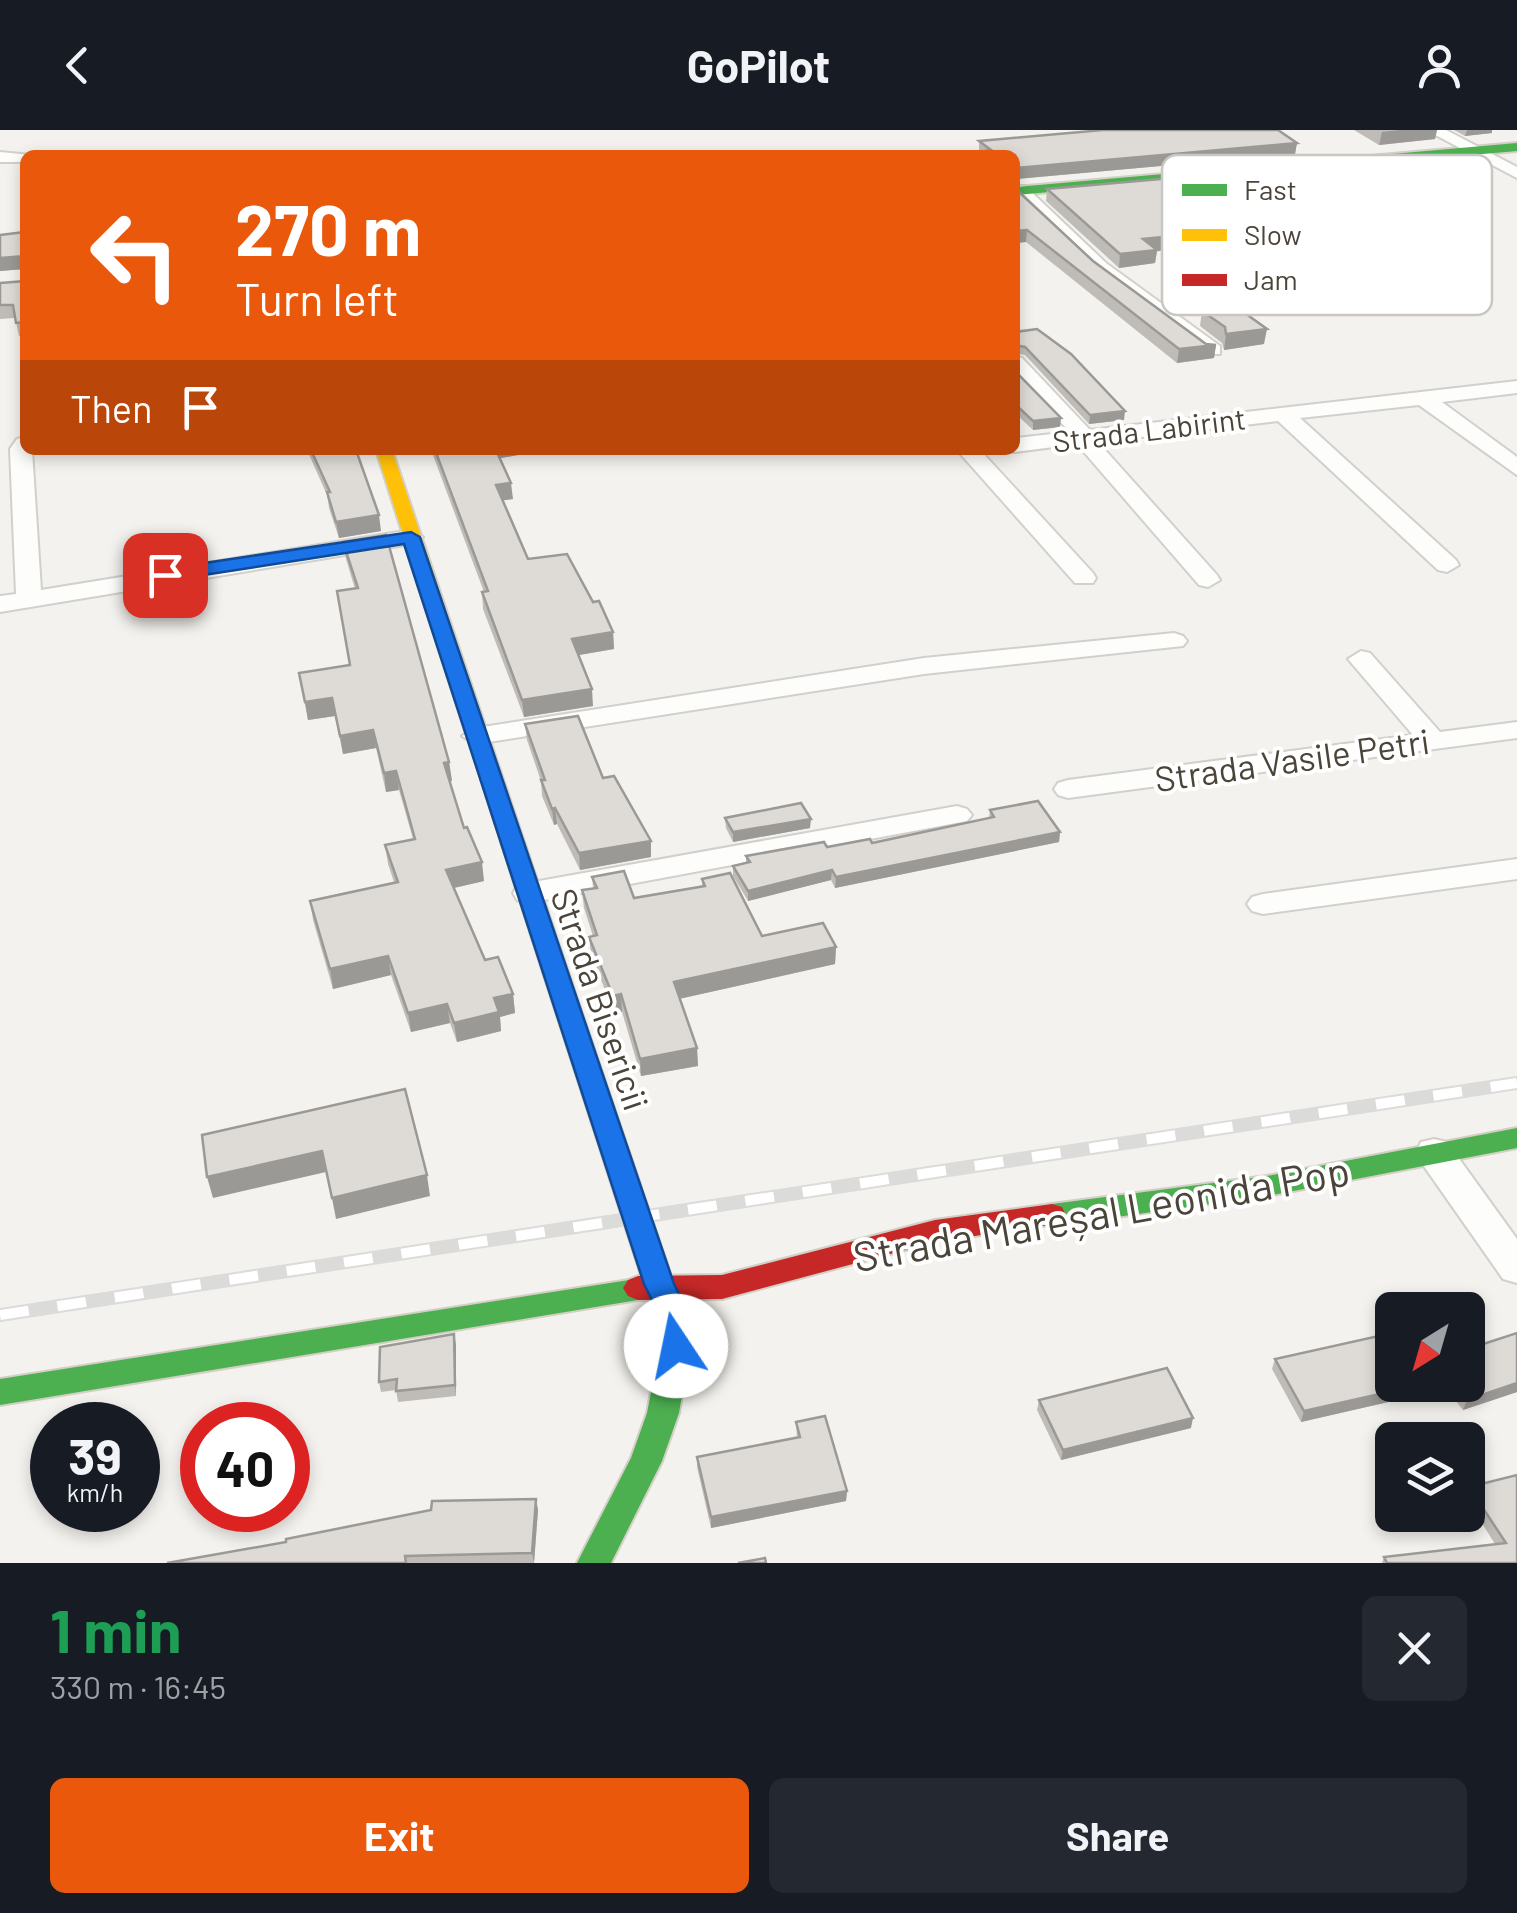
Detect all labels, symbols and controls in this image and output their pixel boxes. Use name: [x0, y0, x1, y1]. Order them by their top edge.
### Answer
icon: back: [50, 38, 105, 93]
text: GoPilot: [687, 38, 830, 92]
icon: person: [1412, 38, 1467, 93]
legend: [1162, 155, 1492, 315]
text: Fast: [1244, 172, 1297, 206]
text: 270 m: [235, 186, 421, 270]
icon: left: [70, 190, 200, 320]
text: Slow: [1244, 217, 1302, 251]
text: Jam: [1244, 262, 1298, 296]
text: Turn left: [235, 271, 399, 325]
icon: arrive: [173, 380, 228, 435]
text: Then: [70, 385, 153, 431]
street label: Strada Labirint: [1050, 399, 1248, 459]
pin: [123, 533, 208, 618]
icon: arrive: [138, 548, 193, 603]
street label: Strada Vasile Petri: [1152, 719, 1432, 799]
street label: Strada Bisericii: [543, 883, 659, 1115]
street label: Strada Mareșal Leonida Pop: [849, 1144, 1353, 1281]
north arrow: [1375, 1292, 1485, 1402]
map controls: [1375, 1292, 1485, 1532]
position arrow: [624, 1294, 728, 1398]
speed limit sign: 40: [180, 1402, 310, 1532]
button: layers: [1375, 1422, 1485, 1532]
text: 39: [68, 1425, 122, 1485]
text: km/h: [67, 1477, 123, 1507]
text: 1 min: [50, 1593, 181, 1665]
button: close: [1362, 1596, 1467, 1701]
text: 330 m · 16:45: [50, 1667, 226, 1705]
button: Exit: [50, 1778, 749, 1893]
button: Share: [769, 1778, 1467, 1893]

